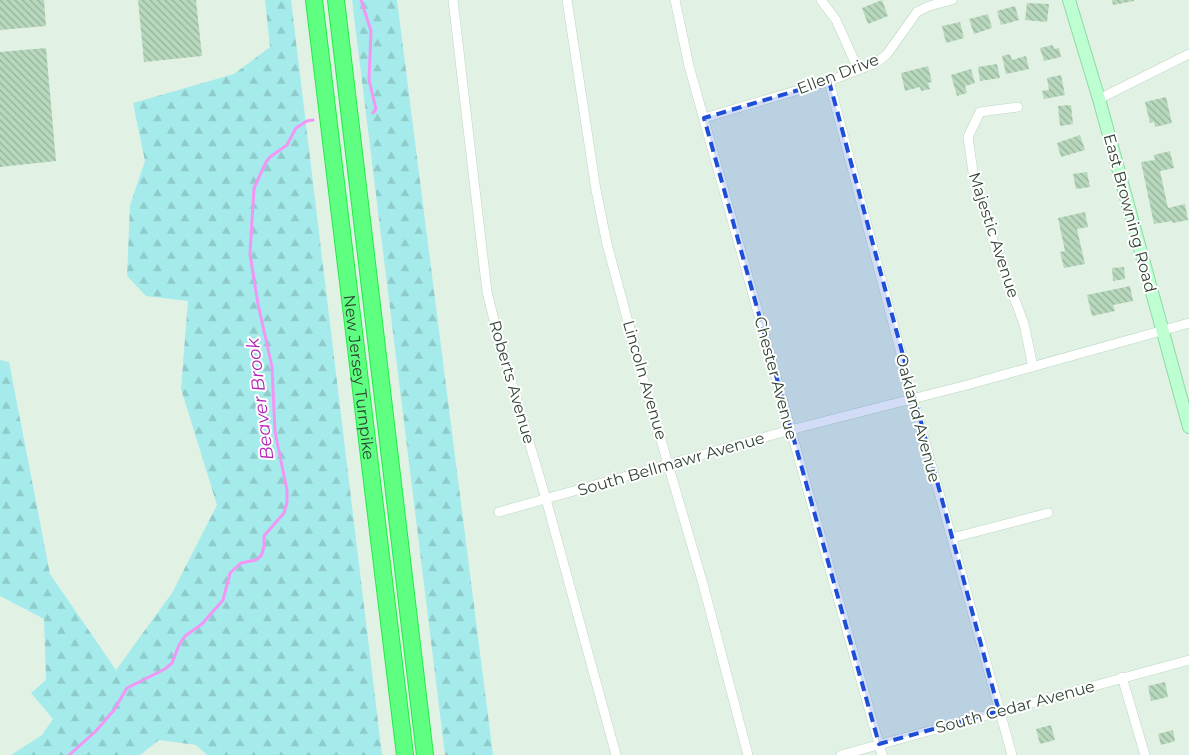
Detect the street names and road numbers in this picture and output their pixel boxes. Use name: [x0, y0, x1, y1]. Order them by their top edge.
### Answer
street label: Ellen Drive: [794, 50, 882, 98]
street label: East Browning Road: [1100, 132, 1160, 294]
street label: Majestic Avenue: [965, 170, 1023, 300]
street label: New Jersey Turnpike: [340, 294, 379, 461]
street label: Chester Avenue: [750, 314, 802, 442]
street label: Roberts Avenue: [485, 318, 539, 446]
street label: Lincoln Avenue: [619, 318, 671, 442]
street label: Oakland Avenue: [892, 352, 944, 484]
street label: South Bellmawr Avenue: [575, 428, 767, 500]
street label: South Cedar Avenue: [933, 677, 1097, 737]

